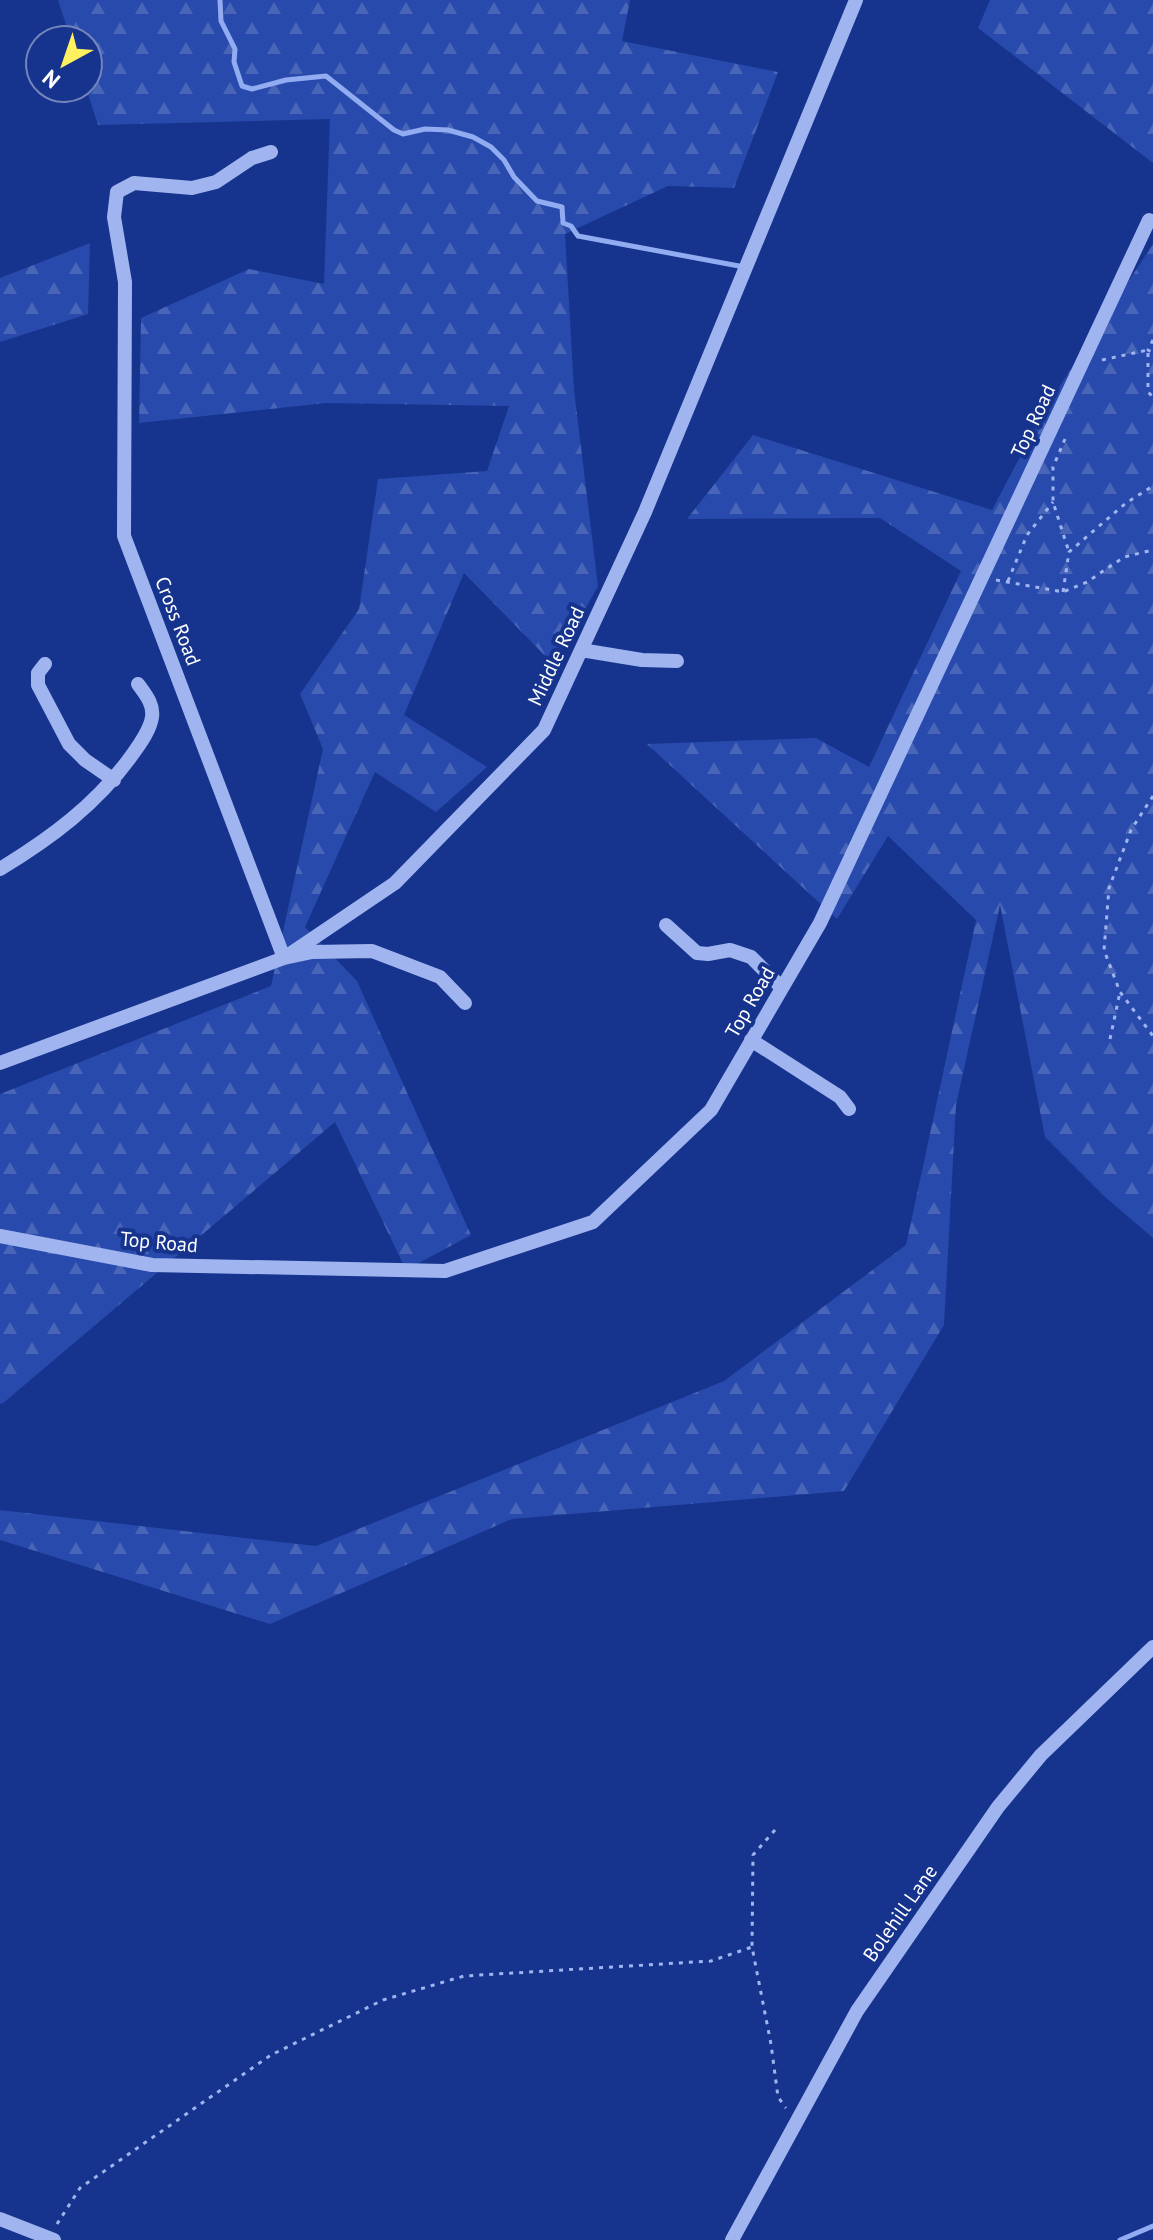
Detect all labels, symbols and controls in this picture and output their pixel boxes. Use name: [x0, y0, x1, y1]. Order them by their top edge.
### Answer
north arrow: [24, 24, 104, 104]
text: N: [37, 64, 66, 95]
street label: Top Road: [1005, 380, 1061, 462]
street label: Cross Road: [149, 573, 207, 669]
street label: Middle Road: [522, 602, 590, 710]
street label: Top Road: [719, 962, 781, 1042]
street label: Top Road: [119, 1226, 199, 1258]
street label: Bolehill Lane: [857, 1859, 943, 1967]

